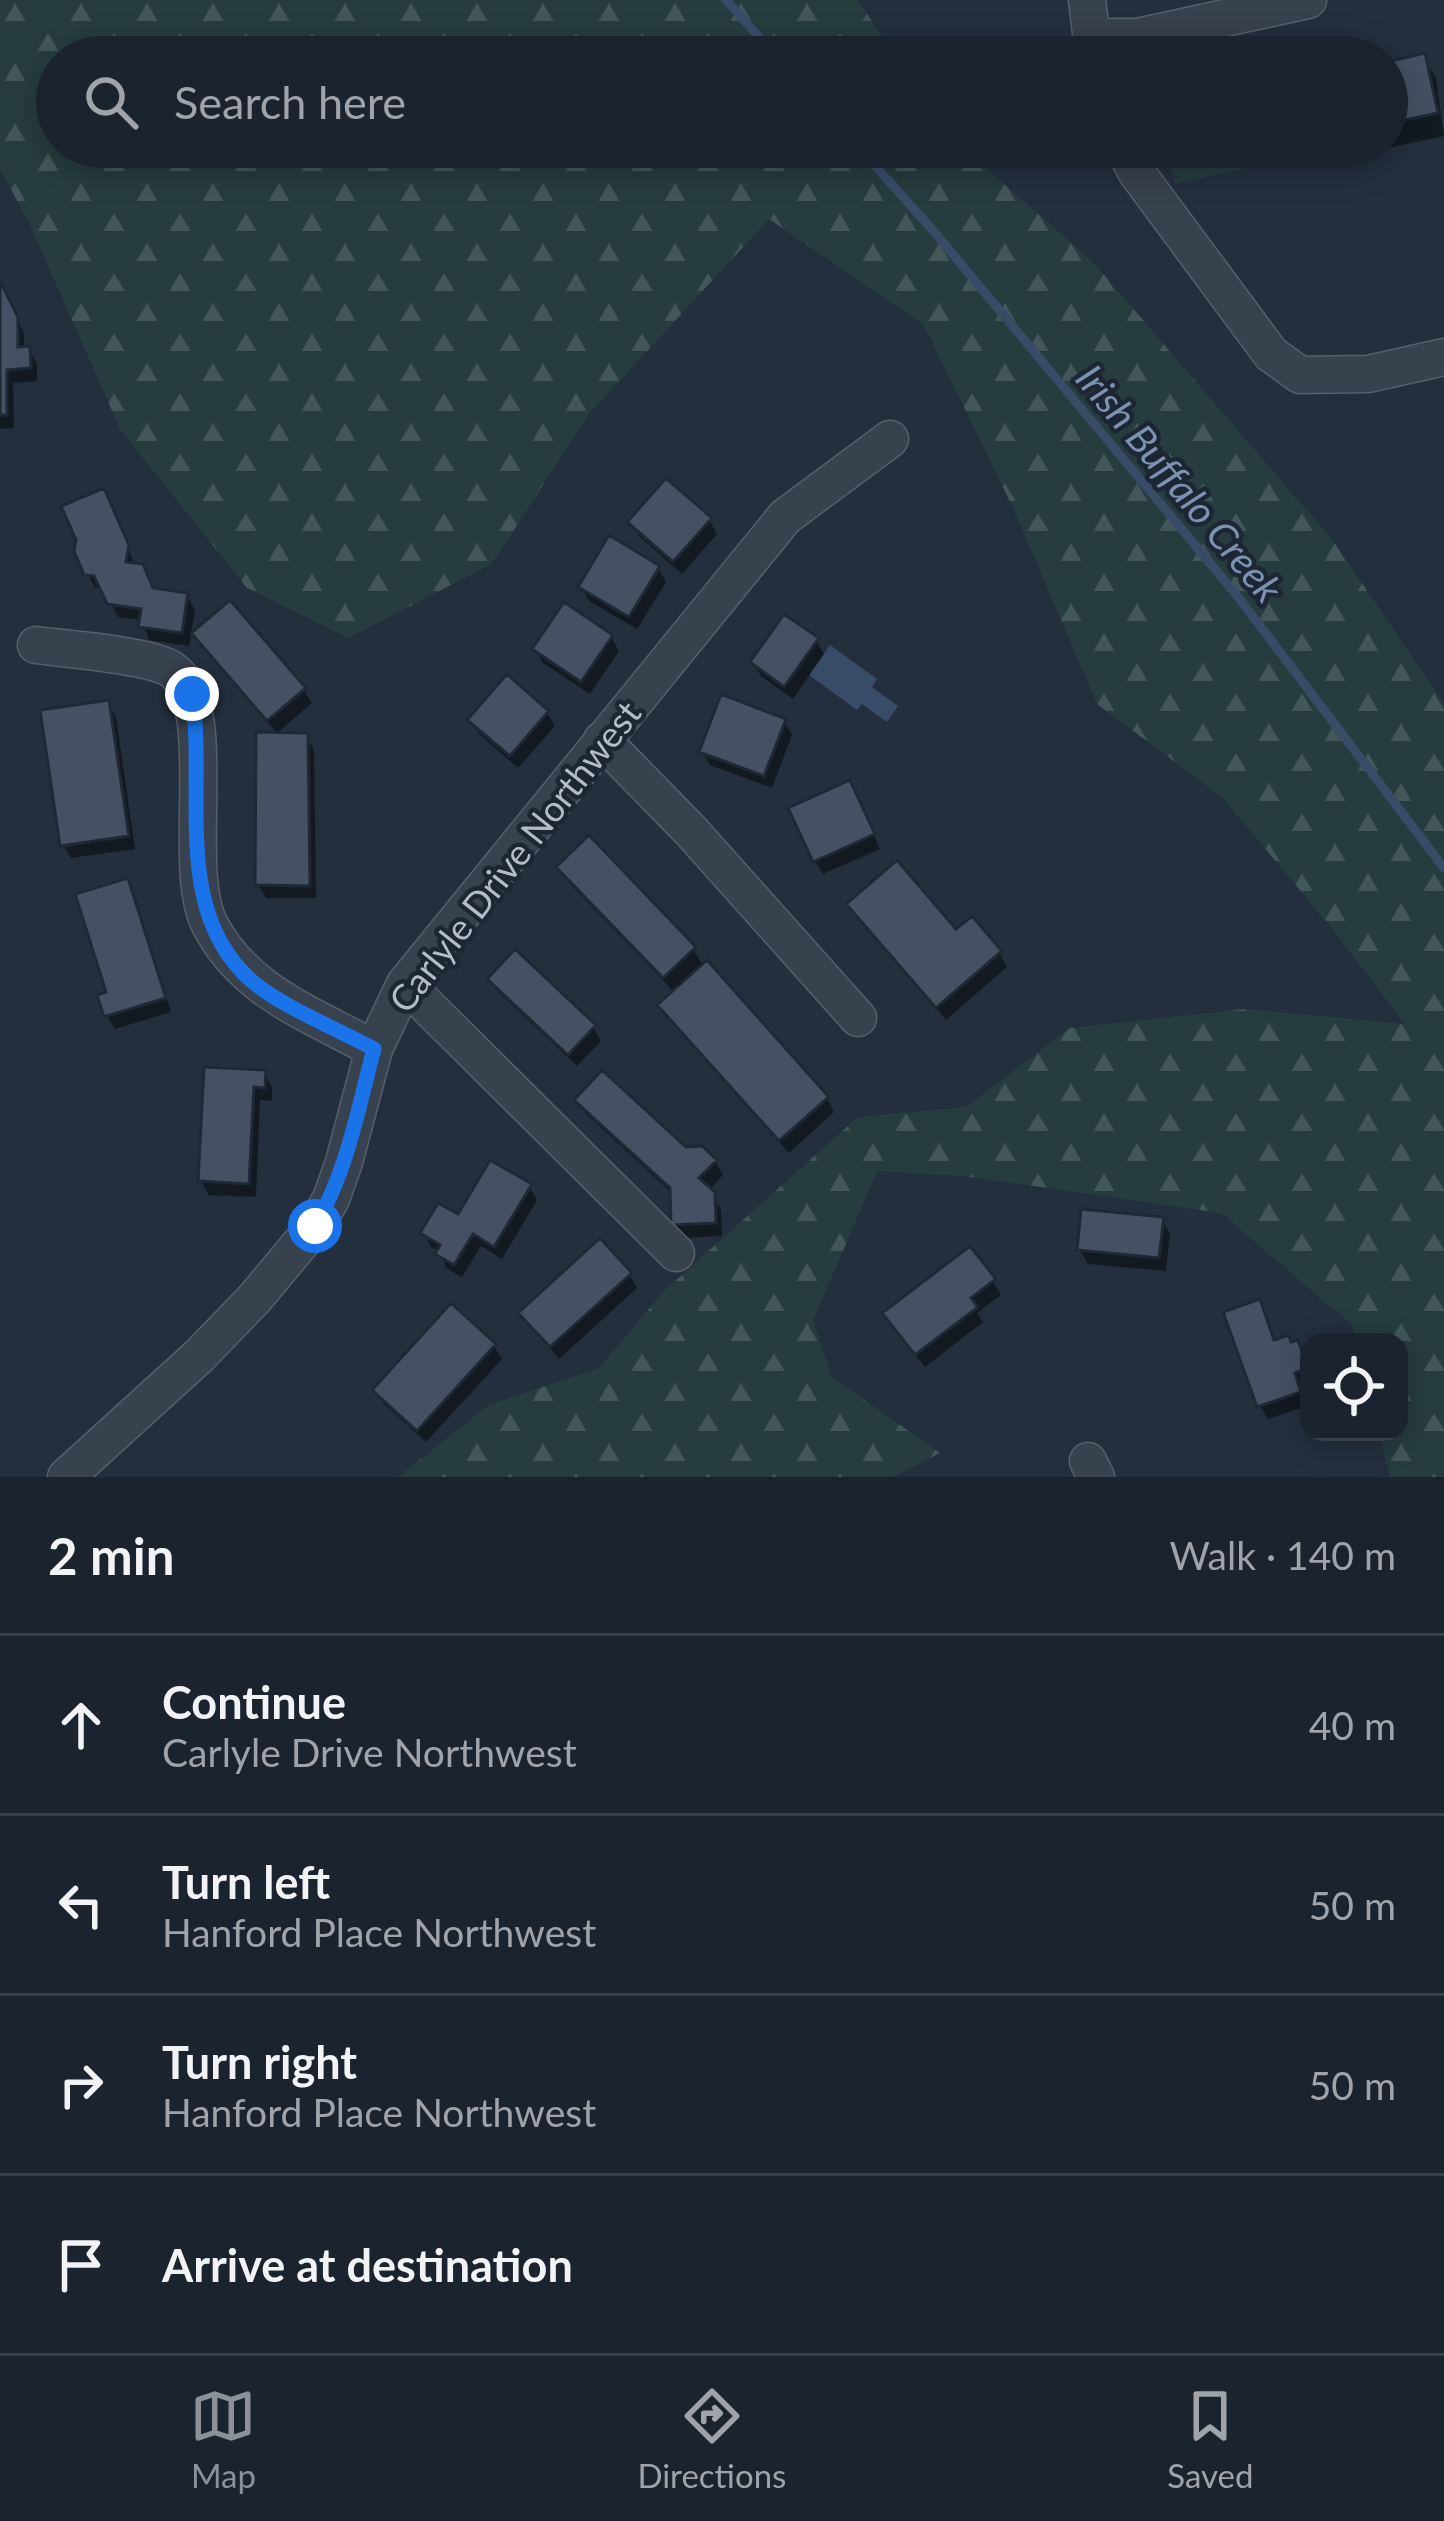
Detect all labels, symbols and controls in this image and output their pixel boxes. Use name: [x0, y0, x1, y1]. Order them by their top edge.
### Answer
search box: [36, 36, 1408, 168]
icon: search: [78, 69, 144, 135]
text: Search here: [174, 75, 406, 129]
water label: Irish Buffalo Creek: [1067, 355, 1293, 611]
route end: [165, 667, 219, 721]
street label: Carlyle Drive Northwest: [379, 692, 649, 1020]
route start: [288, 1199, 342, 1253]
map controls: [1300, 1333, 1408, 1441]
button: locate: [1300, 1333, 1408, 1441]
text: 2 min: [48, 1525, 174, 1586]
text: Walk · 140 m: [1169, 1532, 1396, 1578]
text: Continue: [162, 1675, 346, 1729]
icon: ahead: [48, 1692, 114, 1758]
text: 40 m: [1309, 1702, 1396, 1748]
text: Carlyle Drive Northwest: [162, 1729, 577, 1775]
text: Turn left: [162, 1855, 330, 1909]
icon: left: [48, 1872, 114, 1938]
text: 50 m: [1309, 1882, 1396, 1928]
text: Hanford Place Northwest: [162, 1909, 596, 1955]
text: Turn right: [162, 2035, 357, 2089]
icon: right: [48, 2052, 114, 2118]
text: 50 m: [1309, 2062, 1396, 2108]
text: Hanford Place Northwest: [162, 2089, 596, 2135]
icon: arrive: [48, 2232, 114, 2298]
text: Arrive at destination: [162, 2238, 573, 2292]
tab: Map: [190, 2383, 256, 2495]
tab: Directions: [637, 2383, 786, 2495]
tab: Saved: [1167, 2383, 1254, 2495]

